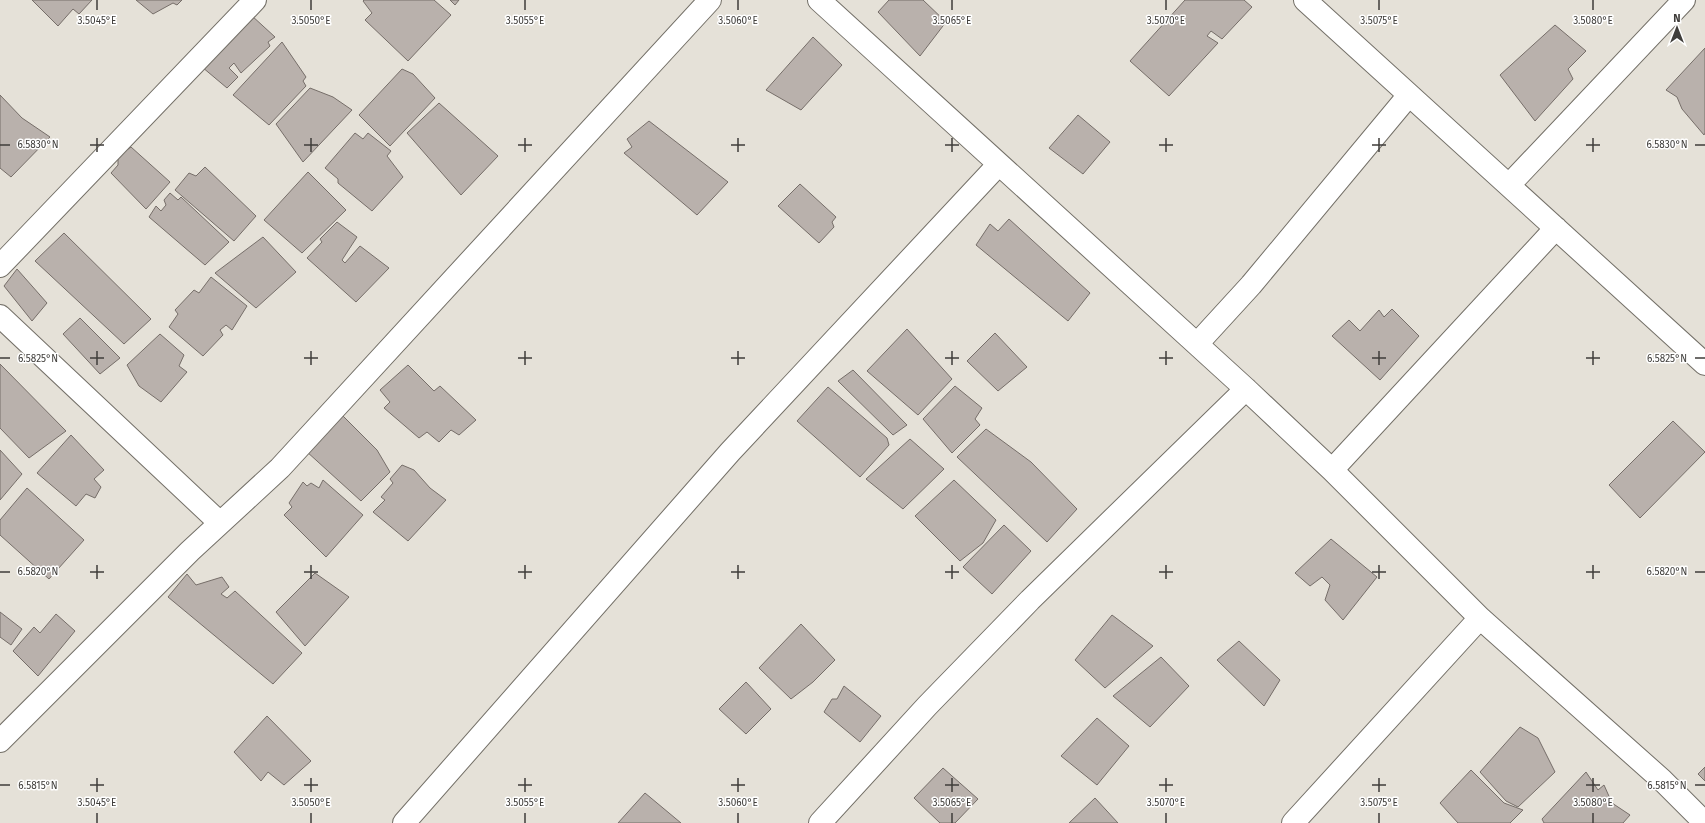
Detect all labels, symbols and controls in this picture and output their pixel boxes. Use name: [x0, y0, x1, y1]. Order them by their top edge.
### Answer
north arrow: [1657, 8, 1697, 48]
text: N: [1673, 12, 1681, 25]
text: 3.5045°E: [78, 15, 116, 27]
text: 3.5050°E: [291, 15, 331, 27]
text: 3.5055°E: [506, 15, 544, 27]
text: 3.5060°E: [718, 15, 758, 27]
text: 3.5065°E: [933, 15, 971, 27]
text: 3.5070°E: [1147, 15, 1185, 27]
text: 3.5075°E: [1360, 15, 1398, 27]
text: 3.5080°E: [1573, 15, 1613, 27]
text: 6.5830°N: [18, 139, 58, 151]
text: 6.5830°N: [1647, 139, 1687, 151]
text: 6.5825°N: [18, 353, 58, 365]
text: 6.5825°N: [1647, 353, 1687, 365]
text: 6.5820°N: [18, 566, 58, 578]
text: 6.5820°N: [1647, 566, 1687, 578]
text: 6.5815°N: [18, 780, 58, 792]
text: 6.5815°N: [1647, 780, 1687, 792]
text: 3.5045°E: [78, 797, 116, 809]
text: 3.5050°E: [291, 797, 331, 809]
text: 3.5055°E: [506, 797, 544, 809]
text: 3.5060°E: [718, 797, 758, 809]
text: 3.5065°E: [933, 797, 971, 809]
text: 3.5070°E: [1147, 797, 1185, 809]
text: 3.5075°E: [1360, 797, 1398, 809]
text: 3.5080°E: [1573, 797, 1613, 809]

